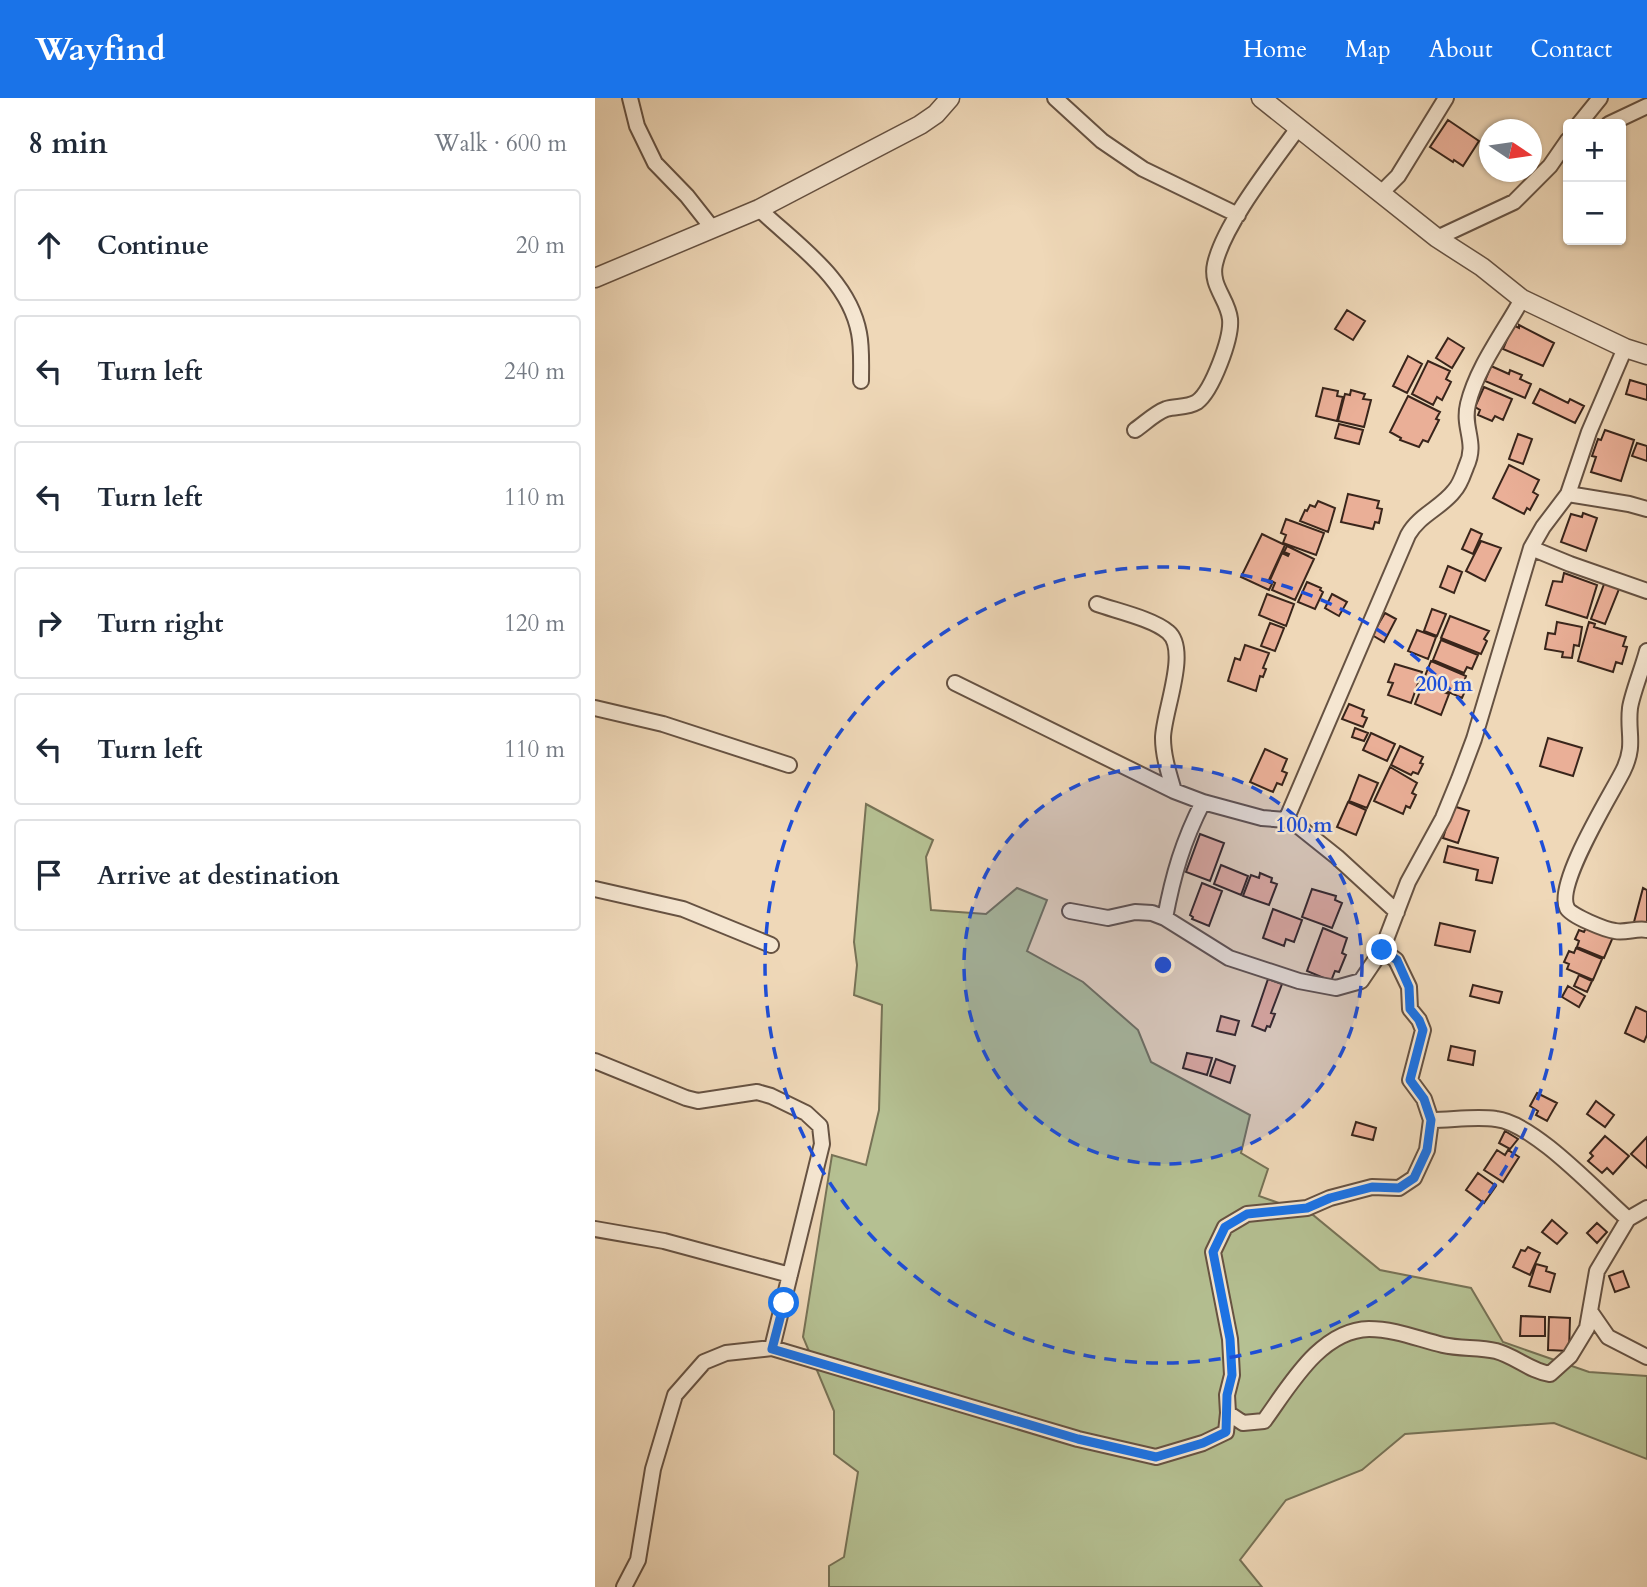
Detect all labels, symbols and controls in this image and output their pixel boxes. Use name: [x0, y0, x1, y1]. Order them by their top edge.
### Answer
text: Wayfind: [35, 27, 166, 72]
text: Home: [1243, 33, 1307, 66]
text: Map: [1345, 33, 1391, 66]
text: About: [1429, 33, 1493, 66]
text: Contact: [1531, 33, 1612, 66]
north arrow: [1479, 119, 1542, 182]
map controls: [1563, 119, 1626, 245]
button: +: [1563, 119, 1626, 182]
text: 8 min: [28, 123, 108, 164]
text: Walk · 600 m: [434, 128, 567, 159]
button: −: [1563, 182, 1626, 245]
icon: ahead: [30, 226, 68, 264]
text: Continue: [97, 228, 209, 263]
text: 20 m: [516, 230, 565, 261]
icon: left: [30, 352, 68, 390]
text: Turn left: [97, 354, 202, 389]
text: 240 m: [504, 356, 565, 387]
icon: left: [30, 478, 68, 516]
text: Turn left: [97, 480, 202, 515]
text: 110 m: [504, 482, 565, 513]
icon: right: [30, 604, 68, 642]
text: Turn right: [97, 606, 224, 641]
text: 120 m: [504, 608, 565, 639]
text: 200 m: [1415, 670, 1473, 699]
icon: left: [30, 730, 68, 768]
text: Turn left: [97, 732, 202, 767]
text: 110 m: [504, 734, 565, 765]
text: 100 m: [1275, 811, 1333, 840]
icon: arrive: [30, 856, 68, 894]
text: Arrive at destination: [97, 858, 340, 893]
route end: [1366, 934, 1397, 965]
centre of rings: [1151, 953, 1175, 977]
route start: [768, 1287, 799, 1318]

